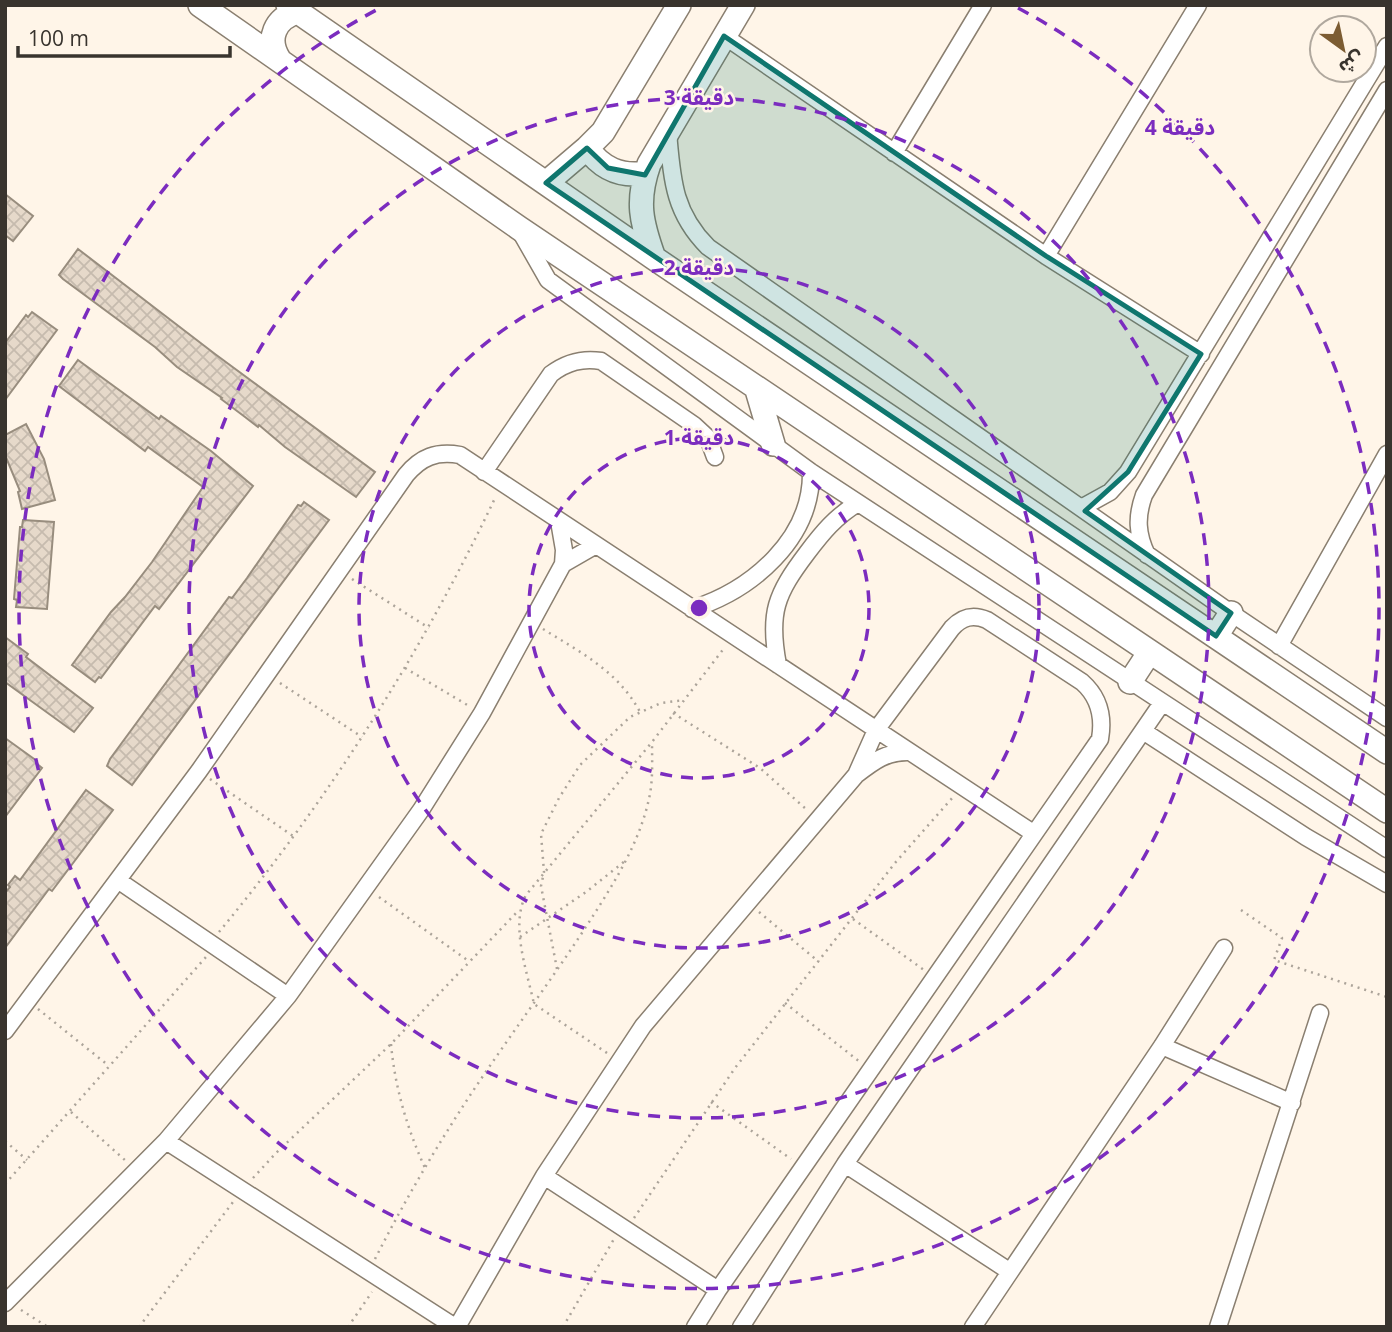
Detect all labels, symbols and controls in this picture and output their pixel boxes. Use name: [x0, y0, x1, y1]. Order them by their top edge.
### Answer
scale bar: [18, 14, 229, 58]
north arrow: [1308, 14, 1378, 84]
text: 100 m: [28, 24, 89, 52]
text: ش: [1334, 45, 1370, 81]
text: 3 دقيقة: [664, 83, 734, 111]
text: 4 دقيقة: [1145, 113, 1215, 141]
text: 2 دقيقة: [664, 253, 734, 281]
text: 1 دقيقة: [664, 423, 734, 451]
centre of rings: [687, 596, 711, 620]

